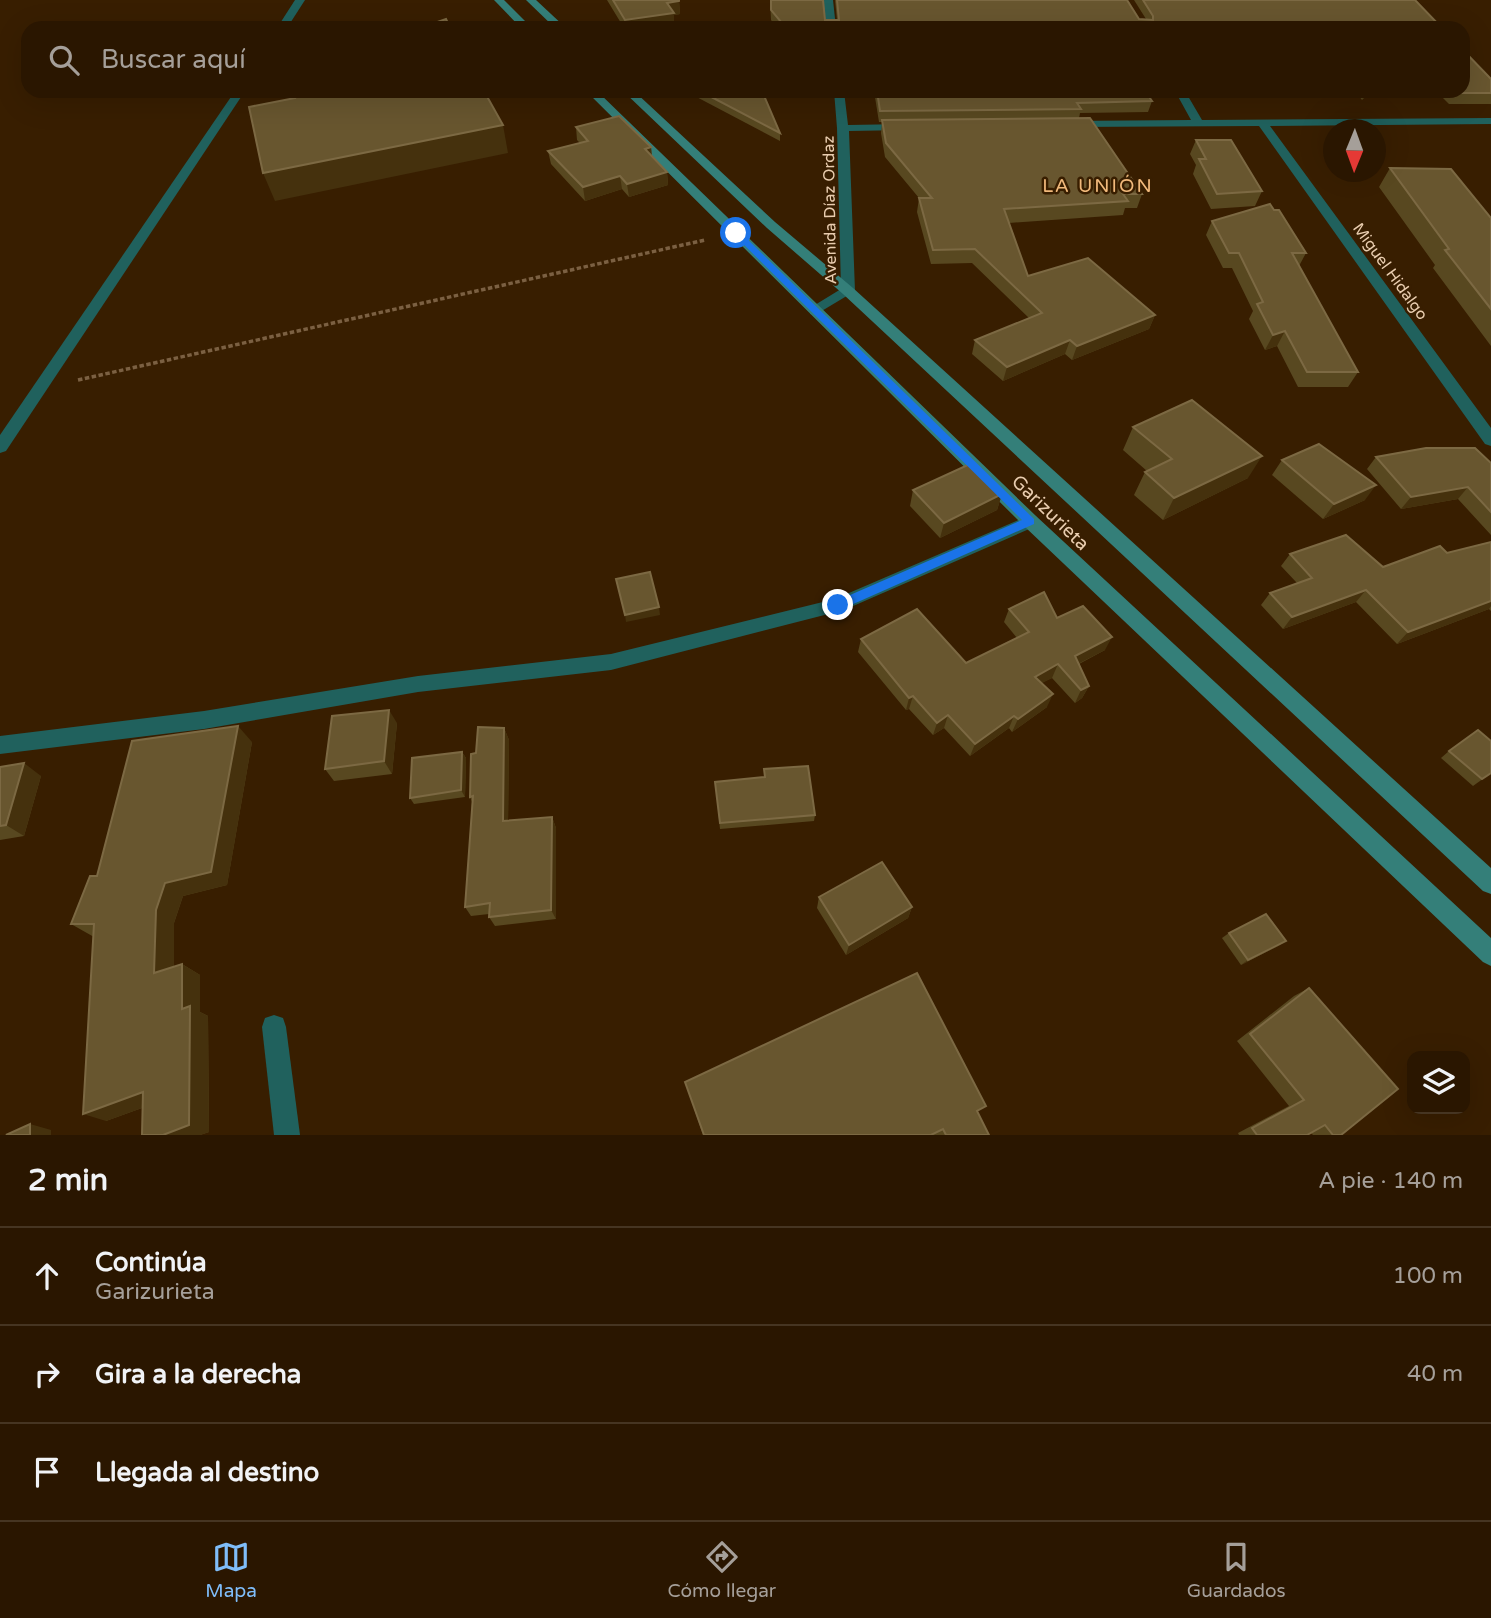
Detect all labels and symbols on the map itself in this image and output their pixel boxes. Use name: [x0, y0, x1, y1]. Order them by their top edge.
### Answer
north arrow: [1323, 119, 1386, 182]
street label: Avenida Díaz Ordaz: [819, 136, 841, 284]
district label: LA UNIÓN: [1042, 174, 1154, 197]
route start: [720, 217, 751, 248]
street label: Miguel Hidalgo: [1348, 219, 1432, 324]
street label: Garizurieta: [1007, 470, 1093, 555]
route end: [822, 589, 853, 620]

